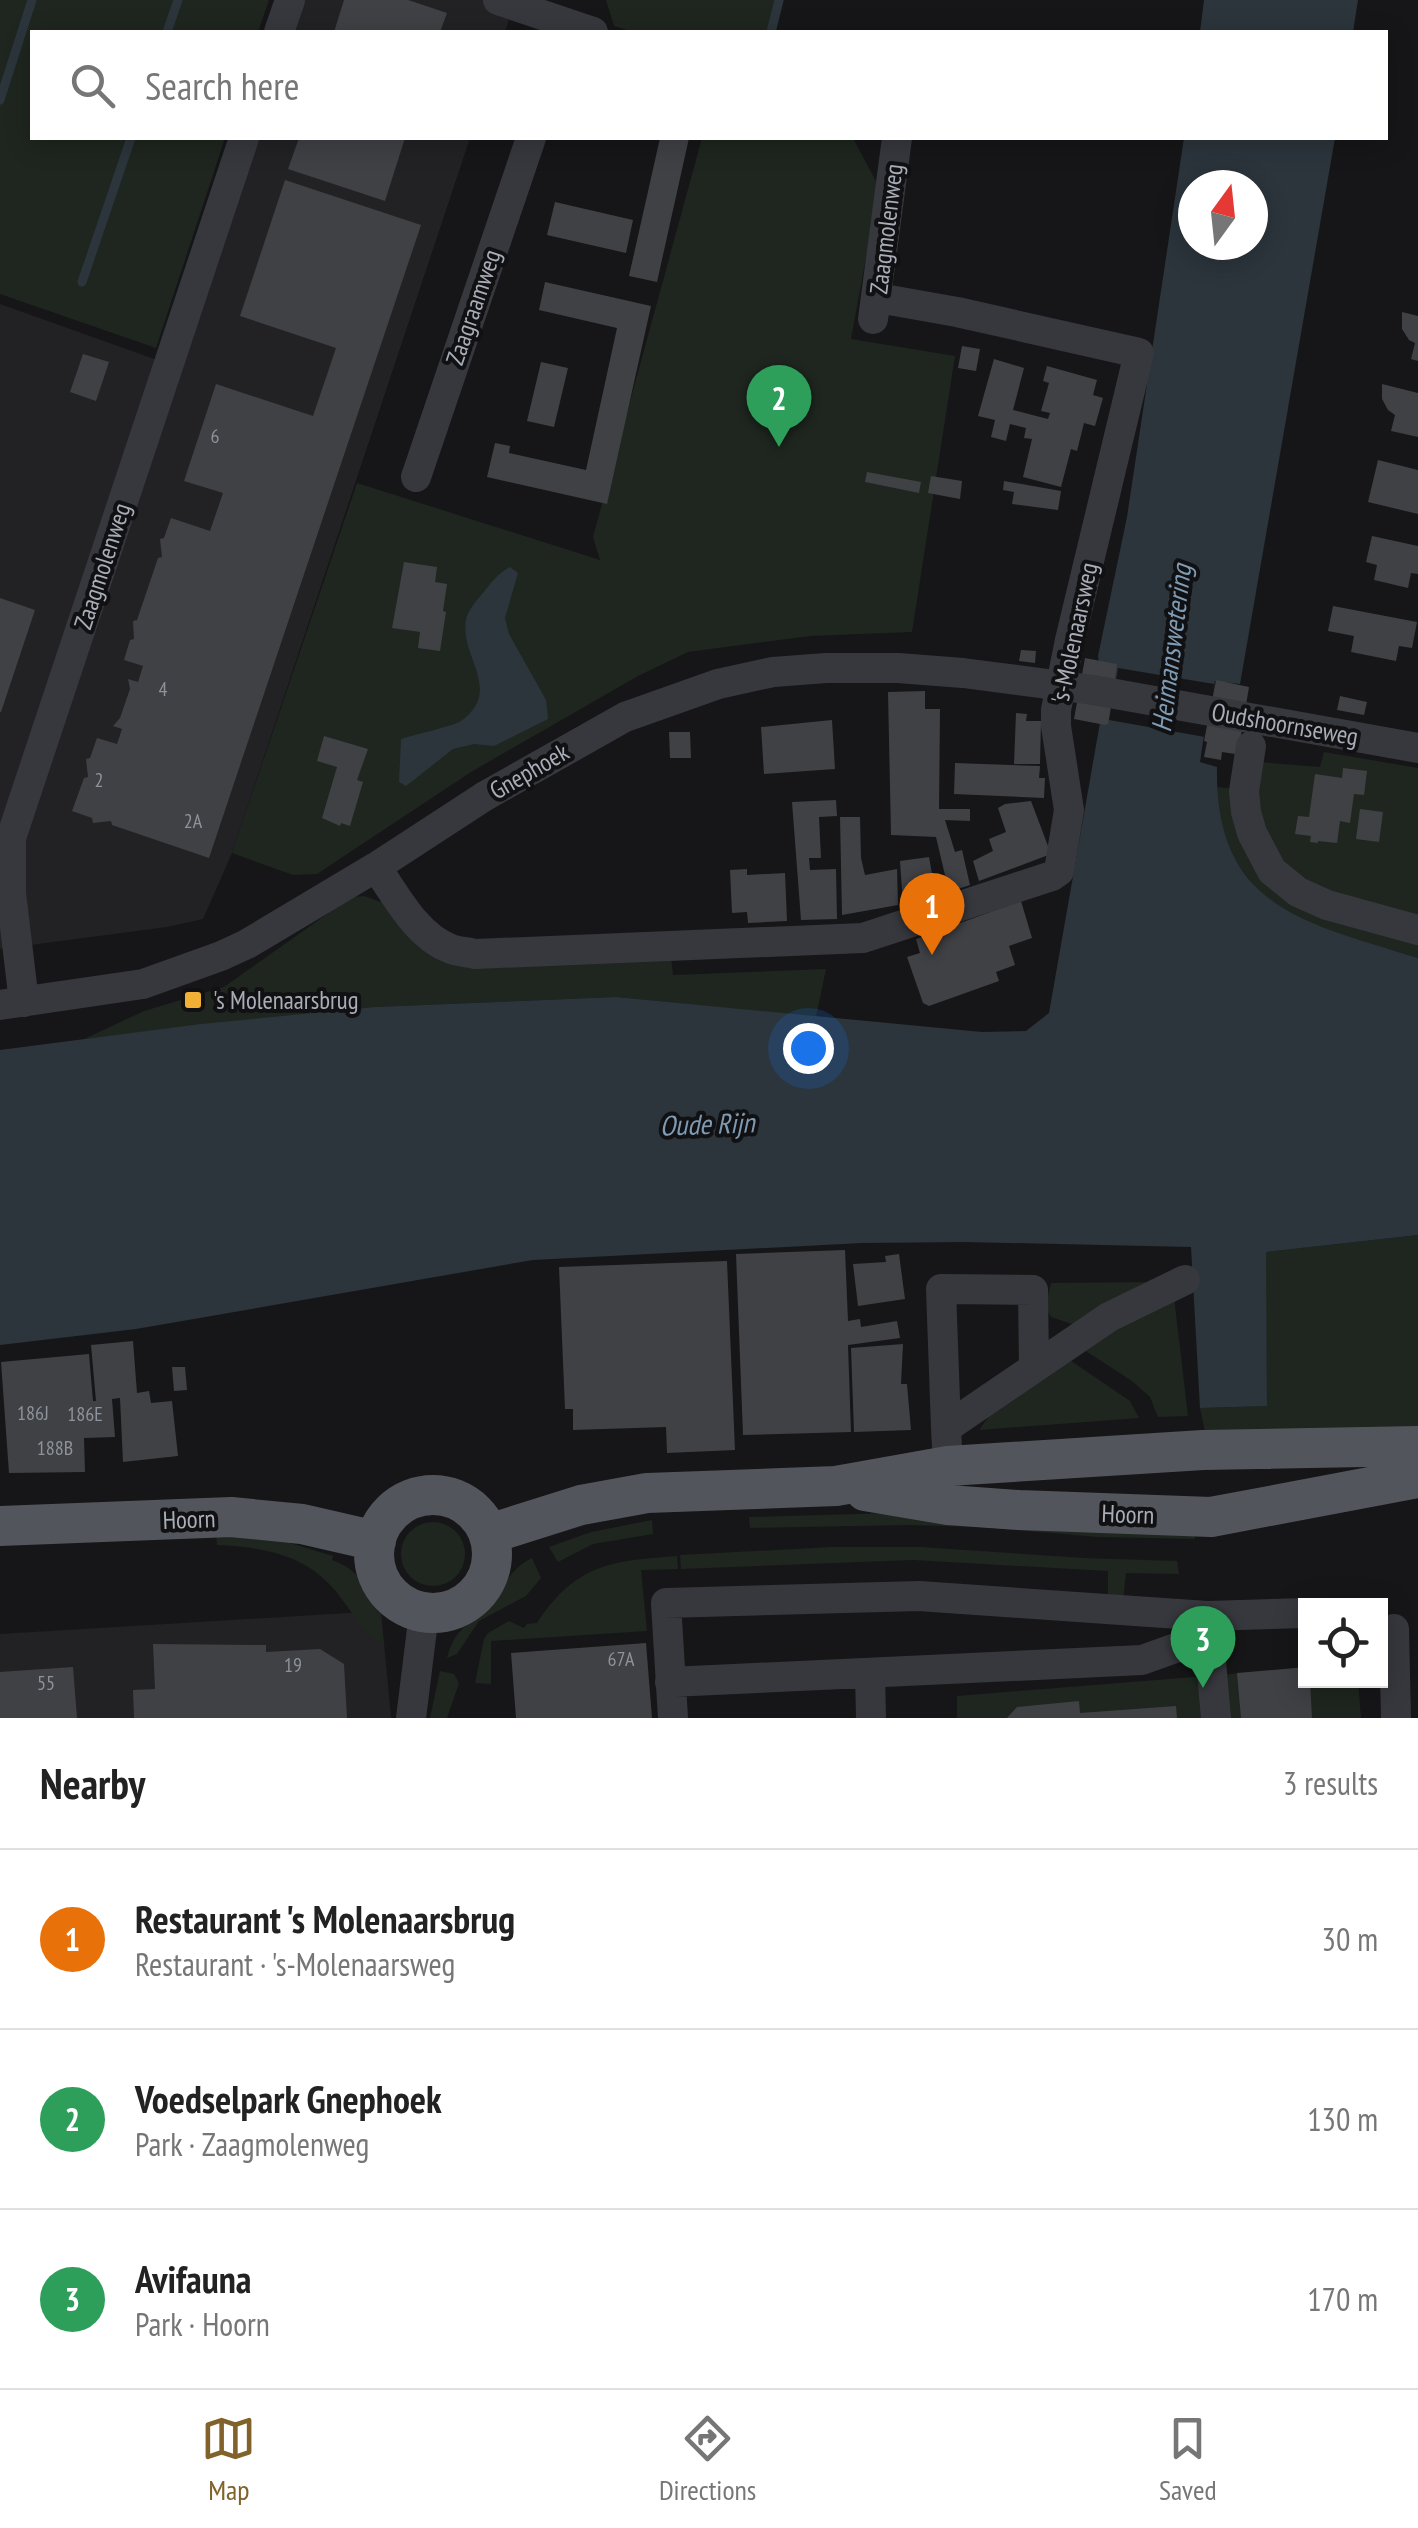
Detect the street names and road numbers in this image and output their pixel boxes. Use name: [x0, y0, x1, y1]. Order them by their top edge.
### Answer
street label: Zaagmolenweg: [862, 162, 910, 296]
street label: Zaagraamweg: [438, 245, 508, 369]
street label: Zaagmolenweg: [67, 499, 137, 633]
street label: 's-Molenaarsweg: [1043, 559, 1105, 707]
street label: Oudshoornseweg: [1209, 695, 1361, 753]
street label: Gnephoek: [484, 735, 575, 806]
street label: Hoorn: [1101, 1497, 1155, 1531]
street label: Hoorn: [162, 1502, 216, 1536]

